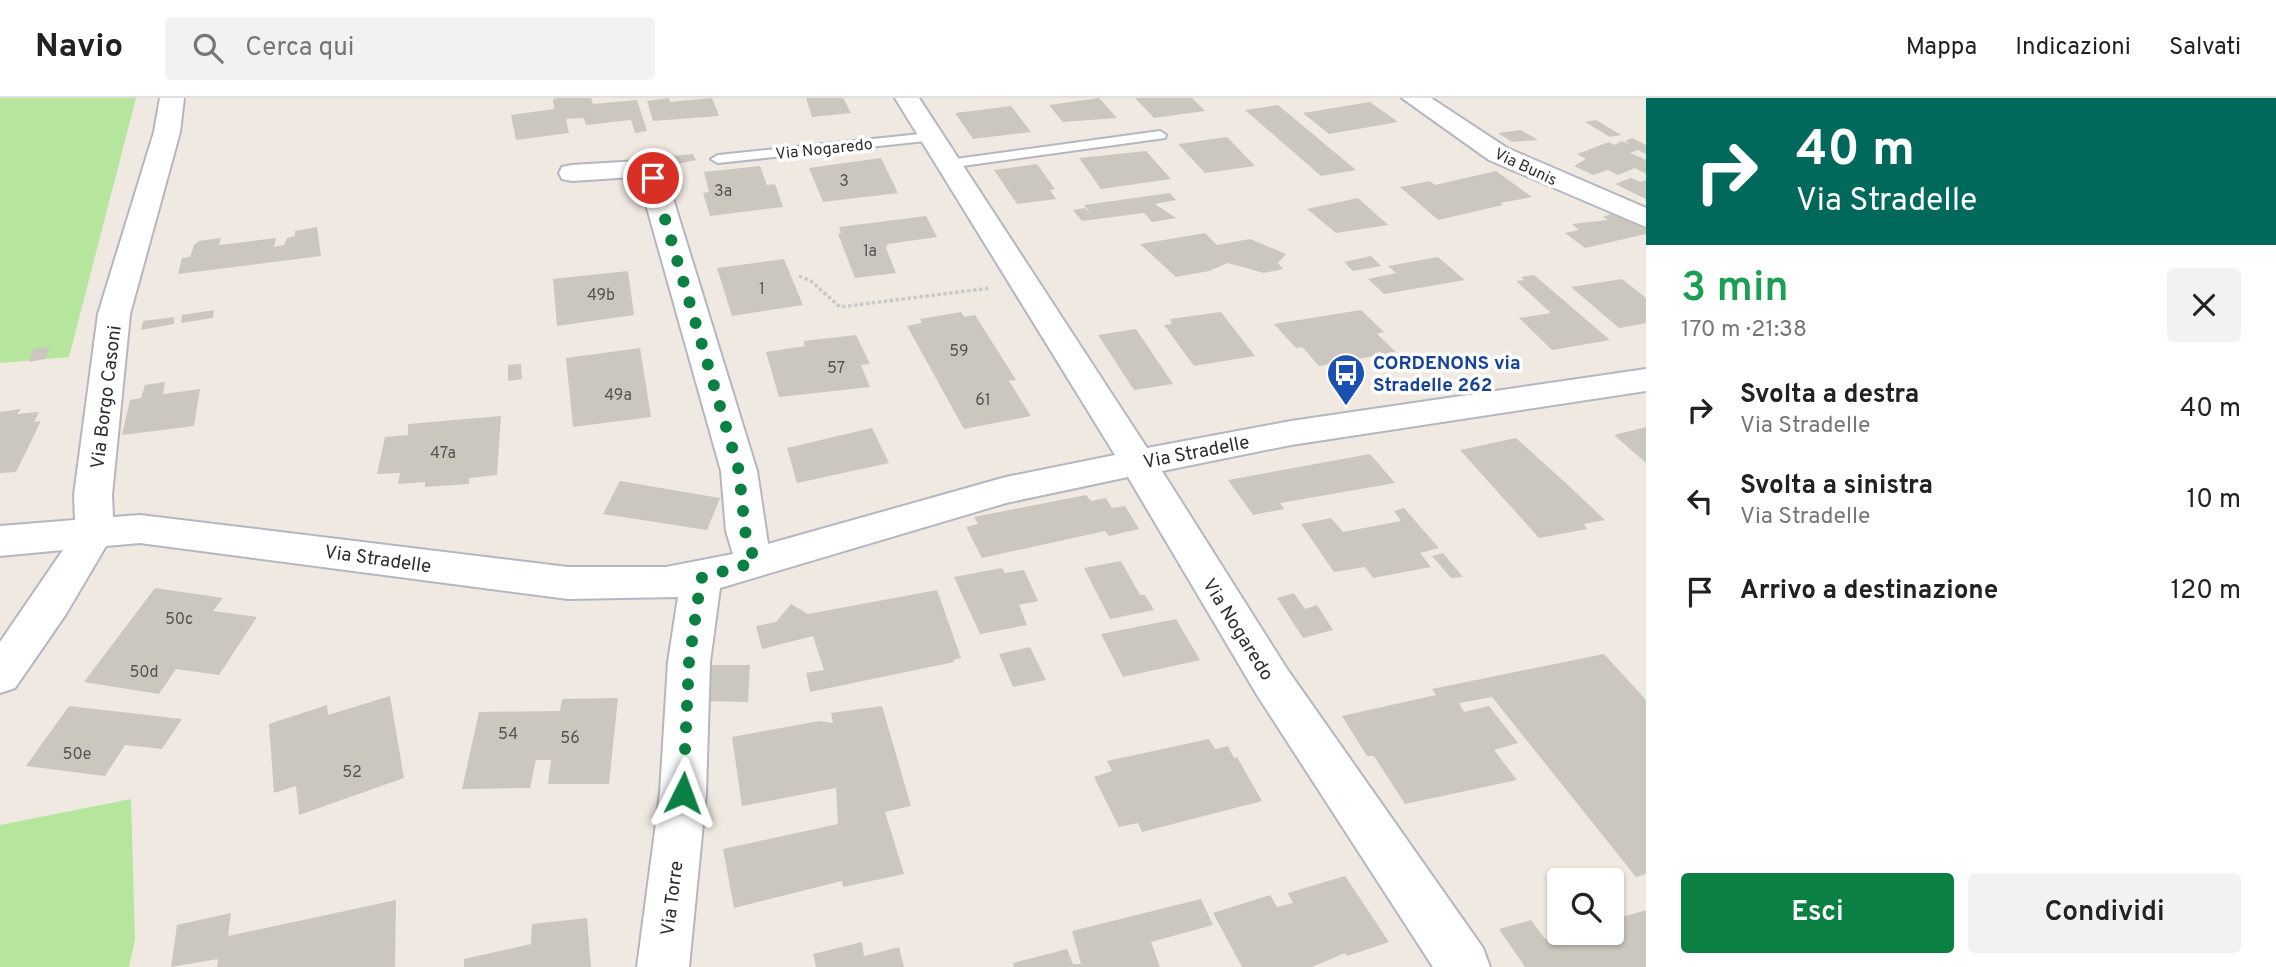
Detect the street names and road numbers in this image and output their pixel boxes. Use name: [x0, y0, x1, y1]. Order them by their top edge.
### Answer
street label: Via Nogaredo: [775, 135, 874, 165]
street label: Via Bunis: [1491, 145, 1560, 191]
street label: Via Borgo Casoni: [86, 324, 128, 470]
street label: Via Stradelle: [1141, 431, 1252, 475]
street label: Via Stradelle: [323, 541, 433, 579]
street label: Via Nogaredo: [1196, 575, 1278, 686]
street label: Via Torre: [656, 859, 689, 937]

